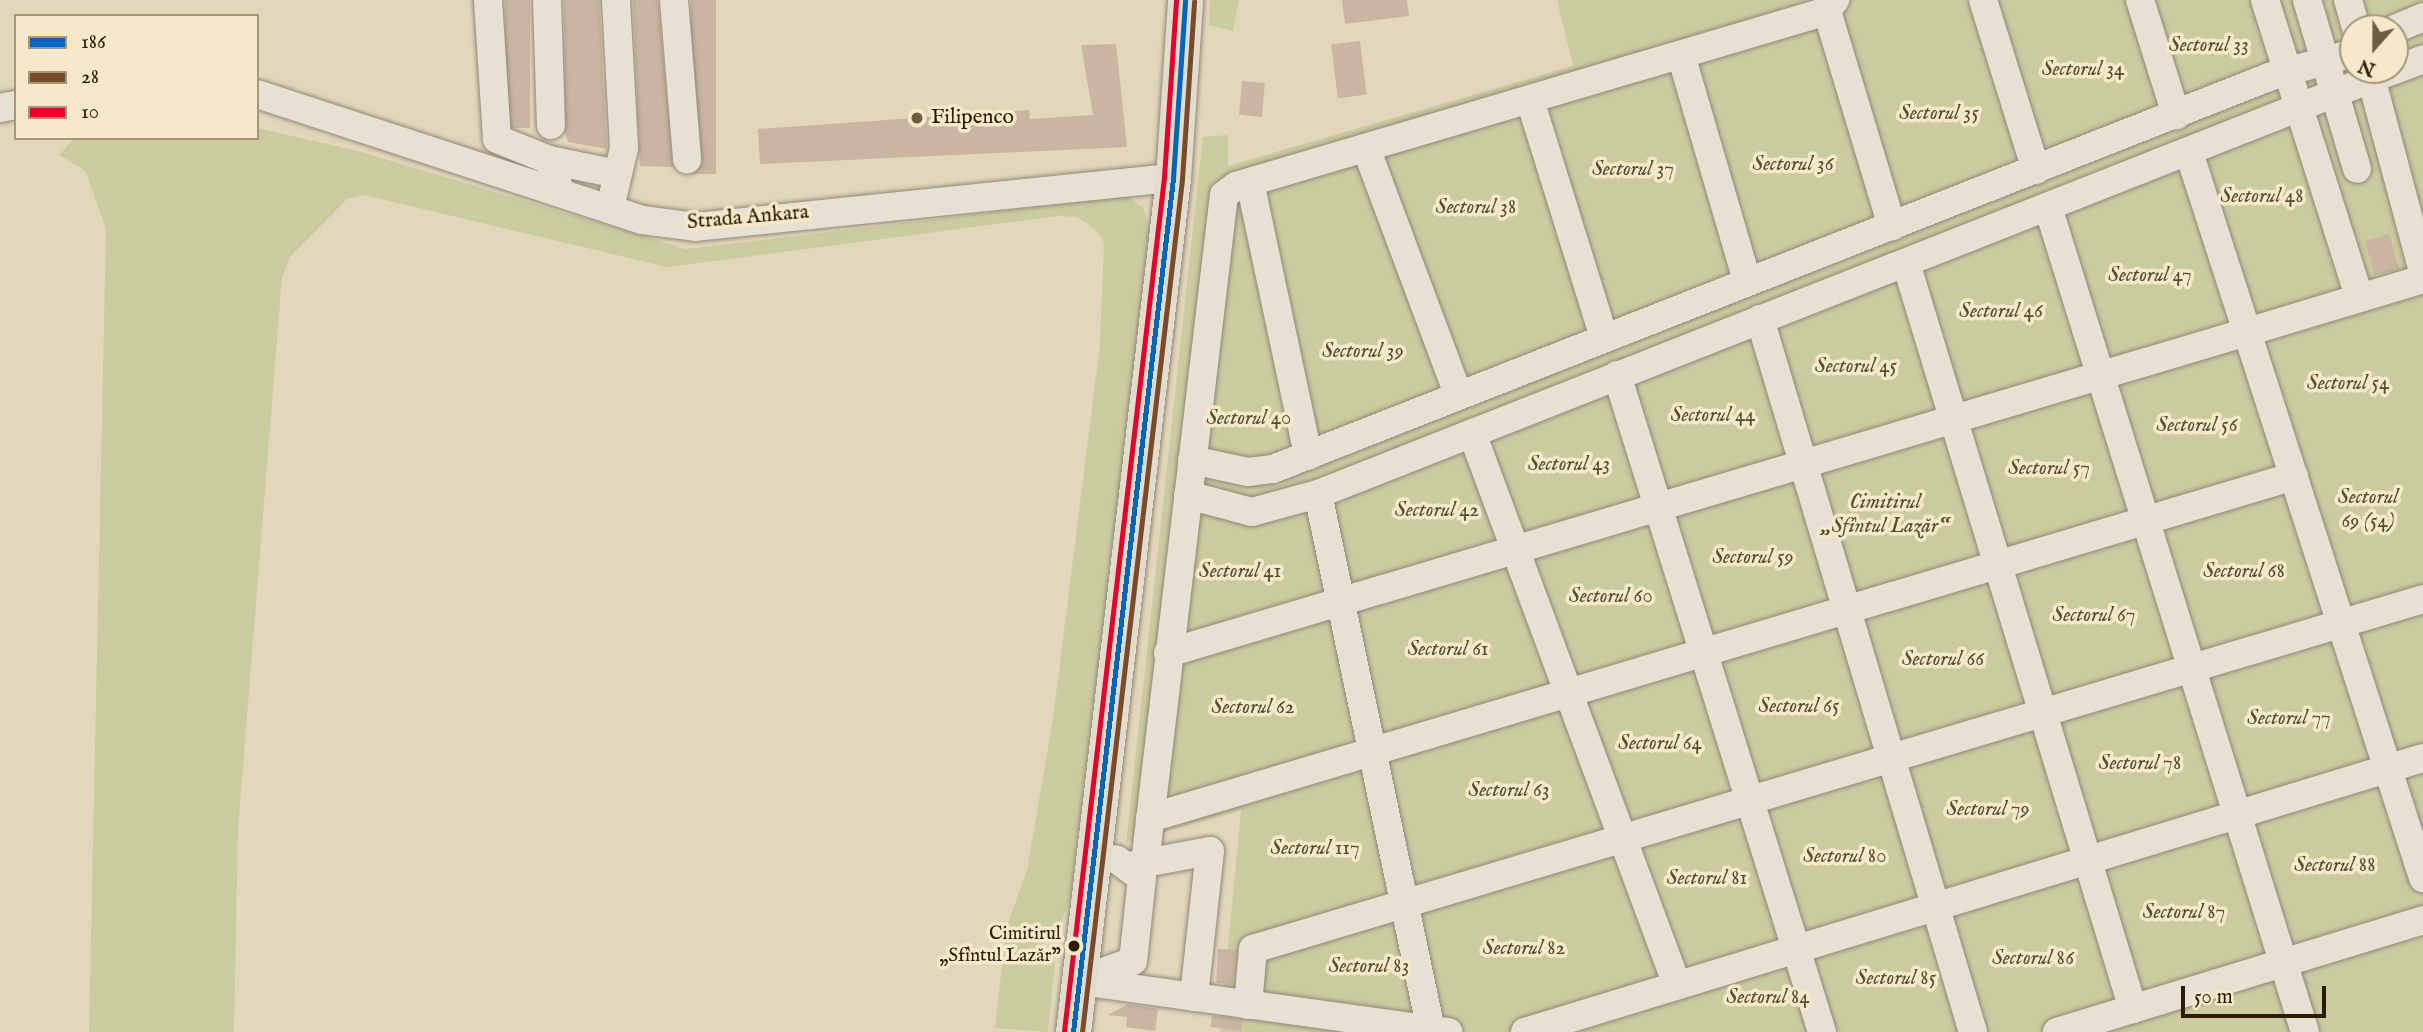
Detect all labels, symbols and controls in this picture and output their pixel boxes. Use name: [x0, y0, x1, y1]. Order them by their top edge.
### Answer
legend: [14, 14, 259, 140]
north arrow: [2339, 14, 2409, 84]
text: 186: [81, 29, 106, 56]
park label: Sectorul 33: [2169, 33, 2249, 59]
text: N: [2355, 53, 2379, 81]
park label: Sectorul 34: [2042, 57, 2124, 83]
text: 28: [81, 64, 99, 91]
text: 10: [81, 99, 99, 126]
park label: Sectorul 35: [1899, 101, 1979, 127]
place label: Filipenco: [931, 105, 1014, 131]
marker: Filipenco: [909, 110, 925, 126]
park label: Sectorul 36: [1752, 152, 1834, 178]
park label: Sectorul 37: [1592, 157, 1674, 183]
park label: Sectorul 48: [2220, 184, 2304, 210]
park label: Sectorul 38: [1435, 195, 1517, 221]
street label: Strada Ankara: [686, 200, 810, 236]
park label: Sectorul 47: [2108, 263, 2192, 289]
park label: Sectorul 46: [1959, 299, 2043, 325]
park label: Sectorul 39: [1322, 339, 1404, 365]
park label: Sectorul 45: [1815, 354, 1897, 380]
park label: Sectorul 54: [2307, 371, 2389, 397]
park label: Sectorul 44: [1671, 403, 1755, 429]
park label: Sectorul 40: [1206, 406, 1292, 432]
park label: Sectorul 56: [2156, 413, 2238, 439]
park label: Sectorul 43: [1528, 452, 1610, 478]
park label: Sectorul 57: [2008, 456, 2090, 482]
park label: Sectorul 69 (54): [2338, 485, 2398, 535]
park label: Cimitirul „Sfîntul Lazăr“: [1822, 490, 1948, 540]
park label: Sectorul 42: [1395, 498, 1479, 524]
park label: Sectorul 59: [1712, 545, 1794, 571]
park label: Sectorul 41: [1199, 559, 1281, 585]
park label: Sectorul 68: [2203, 559, 2285, 585]
park label: Sectorul 60: [1569, 584, 1653, 610]
park label: Sectorul 67: [2052, 603, 2136, 629]
park label: Sectorul 61: [1407, 637, 1489, 663]
park label: Sectorul 66: [1902, 647, 1984, 673]
park label: Sectorul 65: [1758, 694, 1840, 720]
park label: Sectorul 62: [1211, 695, 1295, 721]
park label: Sectorul 77: [2247, 706, 2331, 732]
park label: Sectorul 64: [1618, 731, 1702, 757]
park label: Sectorul 78: [2099, 751, 2181, 777]
park label: Sectorul 63: [1468, 778, 1550, 804]
park label: Sectorul 79: [1946, 797, 2030, 823]
park label: Sectorul 117: [1270, 836, 1360, 862]
park label: Sectorul 80: [1803, 844, 1887, 870]
park label: Sectorul 88: [2294, 853, 2376, 879]
park label: Sectorul 81: [1667, 866, 1747, 892]
park label: Sectorul 87: [2143, 900, 2225, 926]
place label: Cimitirul „Sfîntul Lazăr”: [939, 924, 1061, 968]
park label: Sectorul 82: [1483, 936, 1565, 962]
marker: Cimitirul „Sfîntul Lazăr”: [1067, 939, 1081, 953]
park label: Sectorul 86: [1992, 946, 2074, 972]
park label: Sectorul 83: [1328, 954, 1410, 980]
park label: Sectorul 85: [1856, 966, 1936, 992]
scale bar: [2185, 972, 2330, 1016]
text: 50 m: [2194, 984, 2233, 1011]
park label: Sectorul 84: [1726, 985, 1810, 1011]

